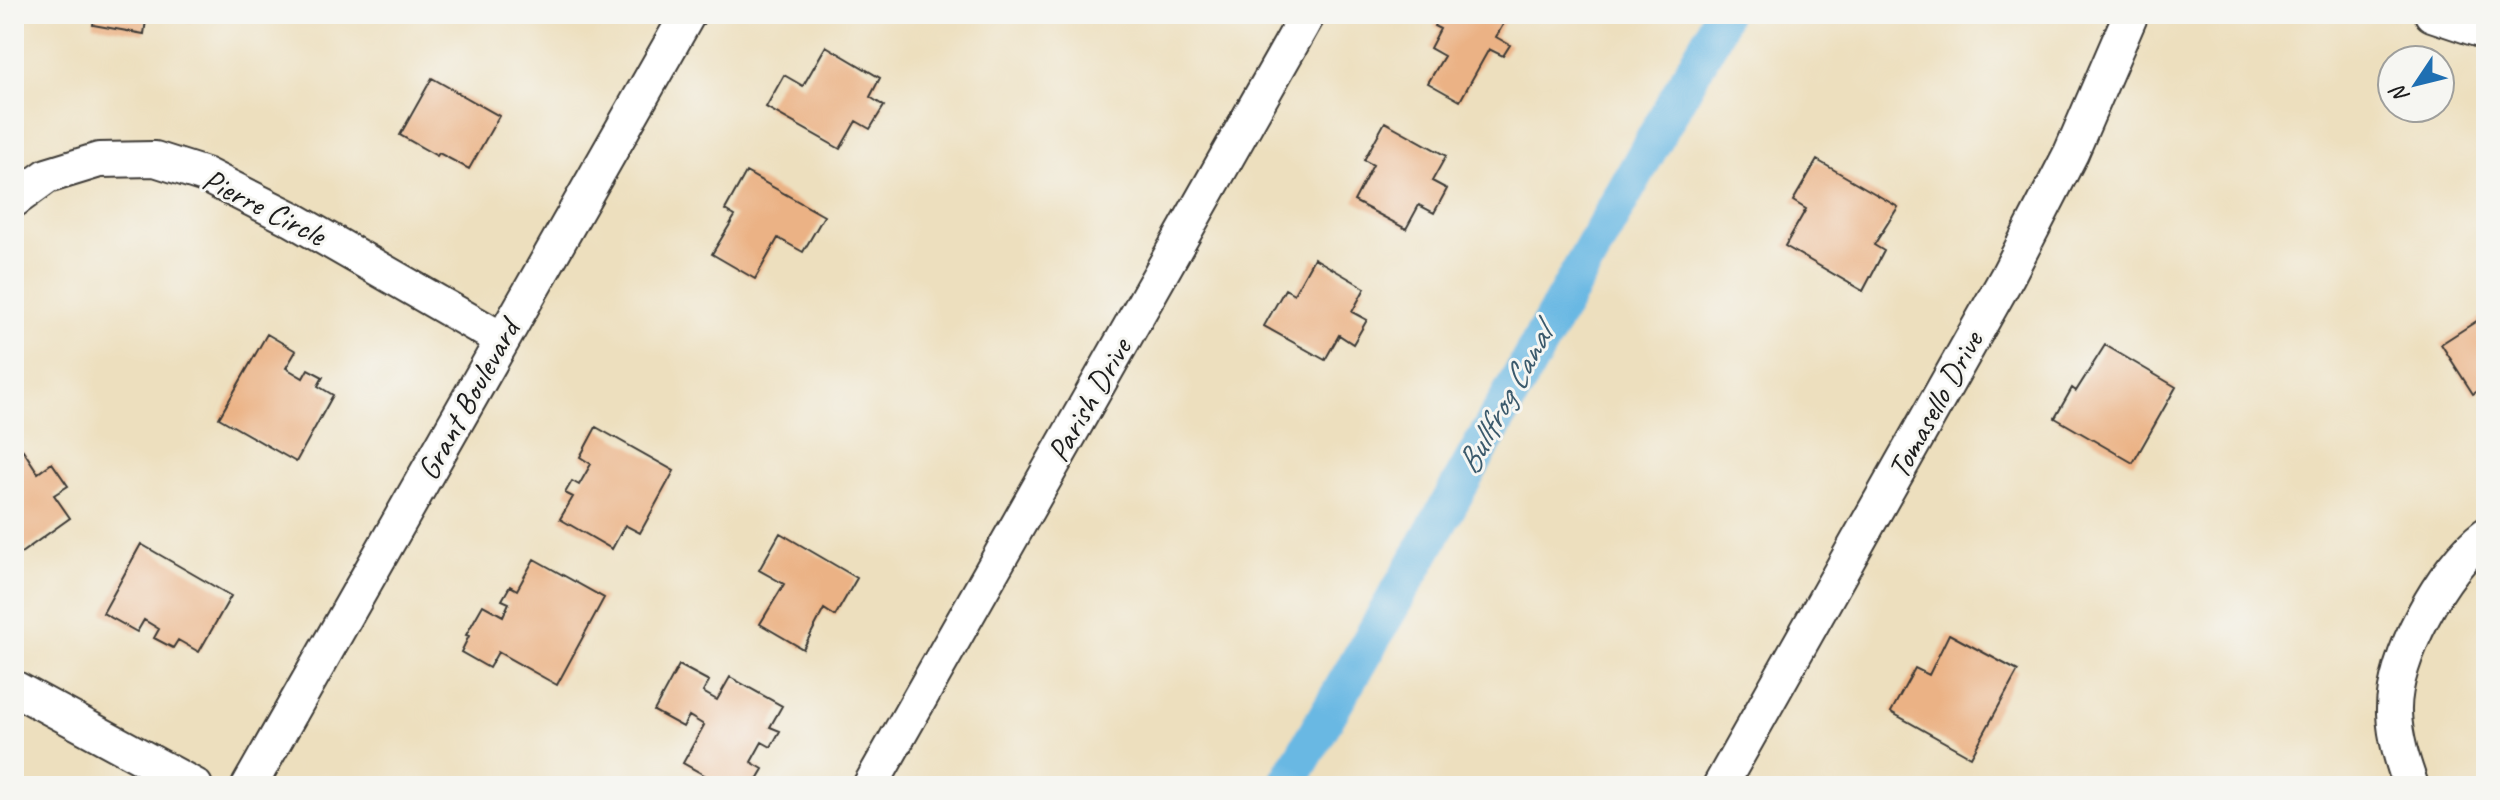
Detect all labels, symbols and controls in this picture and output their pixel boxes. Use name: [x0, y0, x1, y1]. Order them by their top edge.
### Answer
north arrow: [2376, 44, 2456, 124]
text: N: [2383, 79, 2416, 109]
street label: Pierre Circle: [196, 159, 335, 257]
street label: Grant Boulevard: [407, 309, 531, 487]
water label: Bullfrog Canal: [1446, 309, 1568, 481]
street label: Tomasello Drive: [1878, 322, 1993, 486]
street label: Parish Drive: [1037, 329, 1142, 469]

